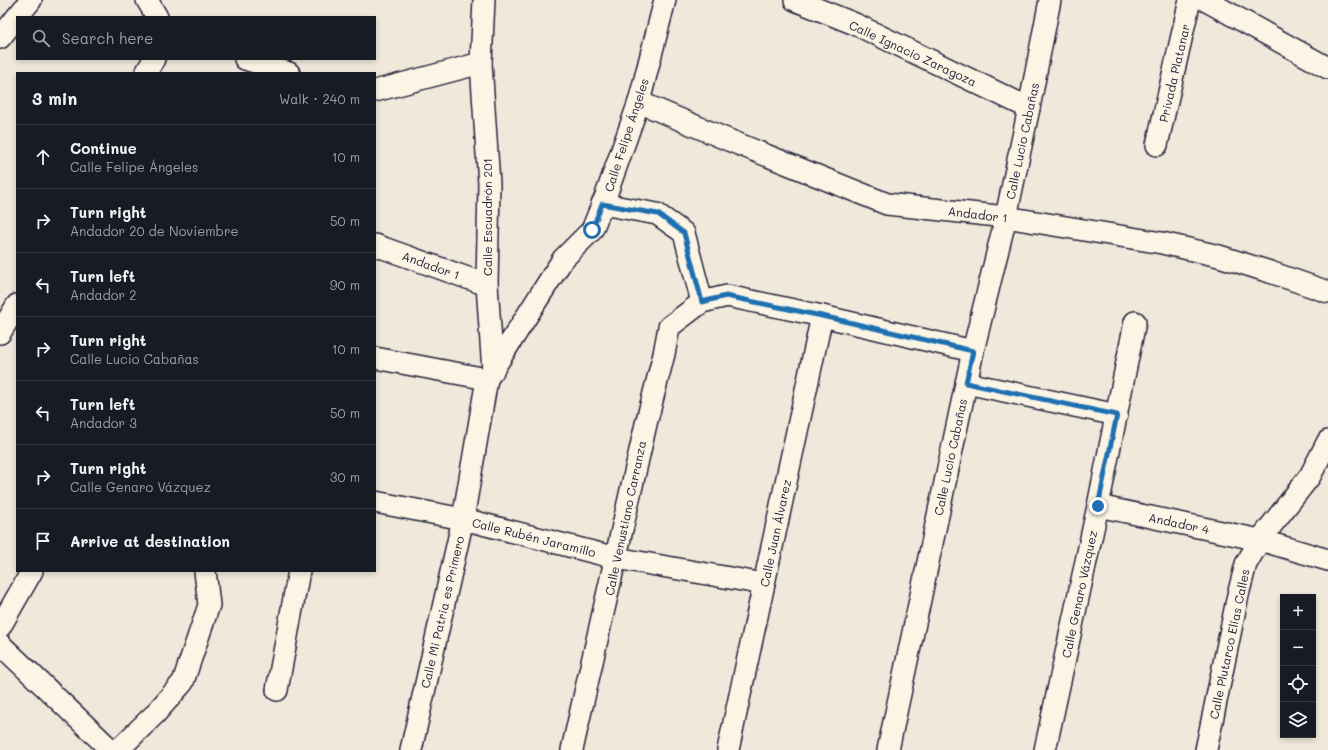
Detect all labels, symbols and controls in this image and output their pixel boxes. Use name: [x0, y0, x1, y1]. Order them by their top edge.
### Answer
search box: [16, 16, 376, 60]
street label: Calle Ignacio Zaragoza: [847, 16, 979, 90]
street label: Privada Platanar: [1155, 22, 1193, 124]
icon: search: [30, 27, 52, 49]
text: Search here: [62, 28, 153, 48]
street label: Calle Felipe Ángeles: [600, 76, 652, 194]
street label: Calle Lucio Cabañas: [1002, 81, 1042, 201]
text: 3 min: [32, 87, 77, 109]
text: Walk · 240 m: [279, 90, 360, 107]
text: Continue: [70, 138, 137, 158]
icon: ahead: [32, 146, 54, 168]
text: 10 m: [332, 148, 360, 165]
text: Calle Felipe Ángeles: [70, 158, 198, 175]
street label: Calle Escuadrón 201: [479, 158, 495, 276]
text: Turn right: [70, 202, 147, 222]
street label: Andador 1: [947, 202, 1009, 226]
icon: right: [32, 210, 54, 232]
text: 50 m: [330, 212, 360, 229]
route start: [583, 221, 601, 239]
text: Andador 20 de Noviembre: [70, 222, 238, 239]
street label: Andador 1: [400, 247, 462, 283]
text: Turn left: [70, 266, 135, 286]
icon: left: [32, 274, 54, 296]
text: 90 m: [330, 276, 360, 293]
text: Andador 2: [70, 286, 136, 303]
text: Turn right: [70, 330, 147, 350]
icon: right: [32, 338, 54, 360]
text: 10 m: [332, 340, 360, 357]
text: Calle Lucio Cabañas: [70, 350, 199, 367]
text: Turn left: [70, 394, 135, 414]
street label: Calle Lucio Cabañas: [930, 397, 970, 517]
icon: left: [32, 402, 54, 424]
text: 50 m: [330, 404, 360, 421]
text: Andador 3: [70, 414, 137, 431]
street label: Calle Venustiano Carranza: [601, 439, 649, 597]
text: Turn right: [70, 458, 147, 478]
icon: right: [32, 466, 54, 488]
text: 30 m: [330, 468, 360, 485]
street label: Calle Juan Álvarez: [756, 477, 794, 588]
text: Calle Genaro Vázquez: [70, 478, 211, 495]
route end: [1089, 497, 1107, 515]
street label: Andador 4: [1147, 509, 1211, 537]
street label: Calle Rubén Jaramillo: [470, 514, 598, 560]
street label: Calle Genaro Vázquez: [1058, 528, 1100, 659]
icon: arrive: [32, 530, 54, 552]
text: Arrive at destination: [70, 531, 230, 551]
street label: Calle Mi Patria es Primero: [417, 534, 467, 690]
street label: Calle Plutarco Elías Calles: [1205, 567, 1253, 721]
map controls: [1280, 594, 1316, 738]
button: +: [1280, 594, 1316, 630]
button: −: [1280, 630, 1316, 666]
button: locate: [1280, 666, 1316, 702]
button: layers: [1280, 702, 1316, 738]

